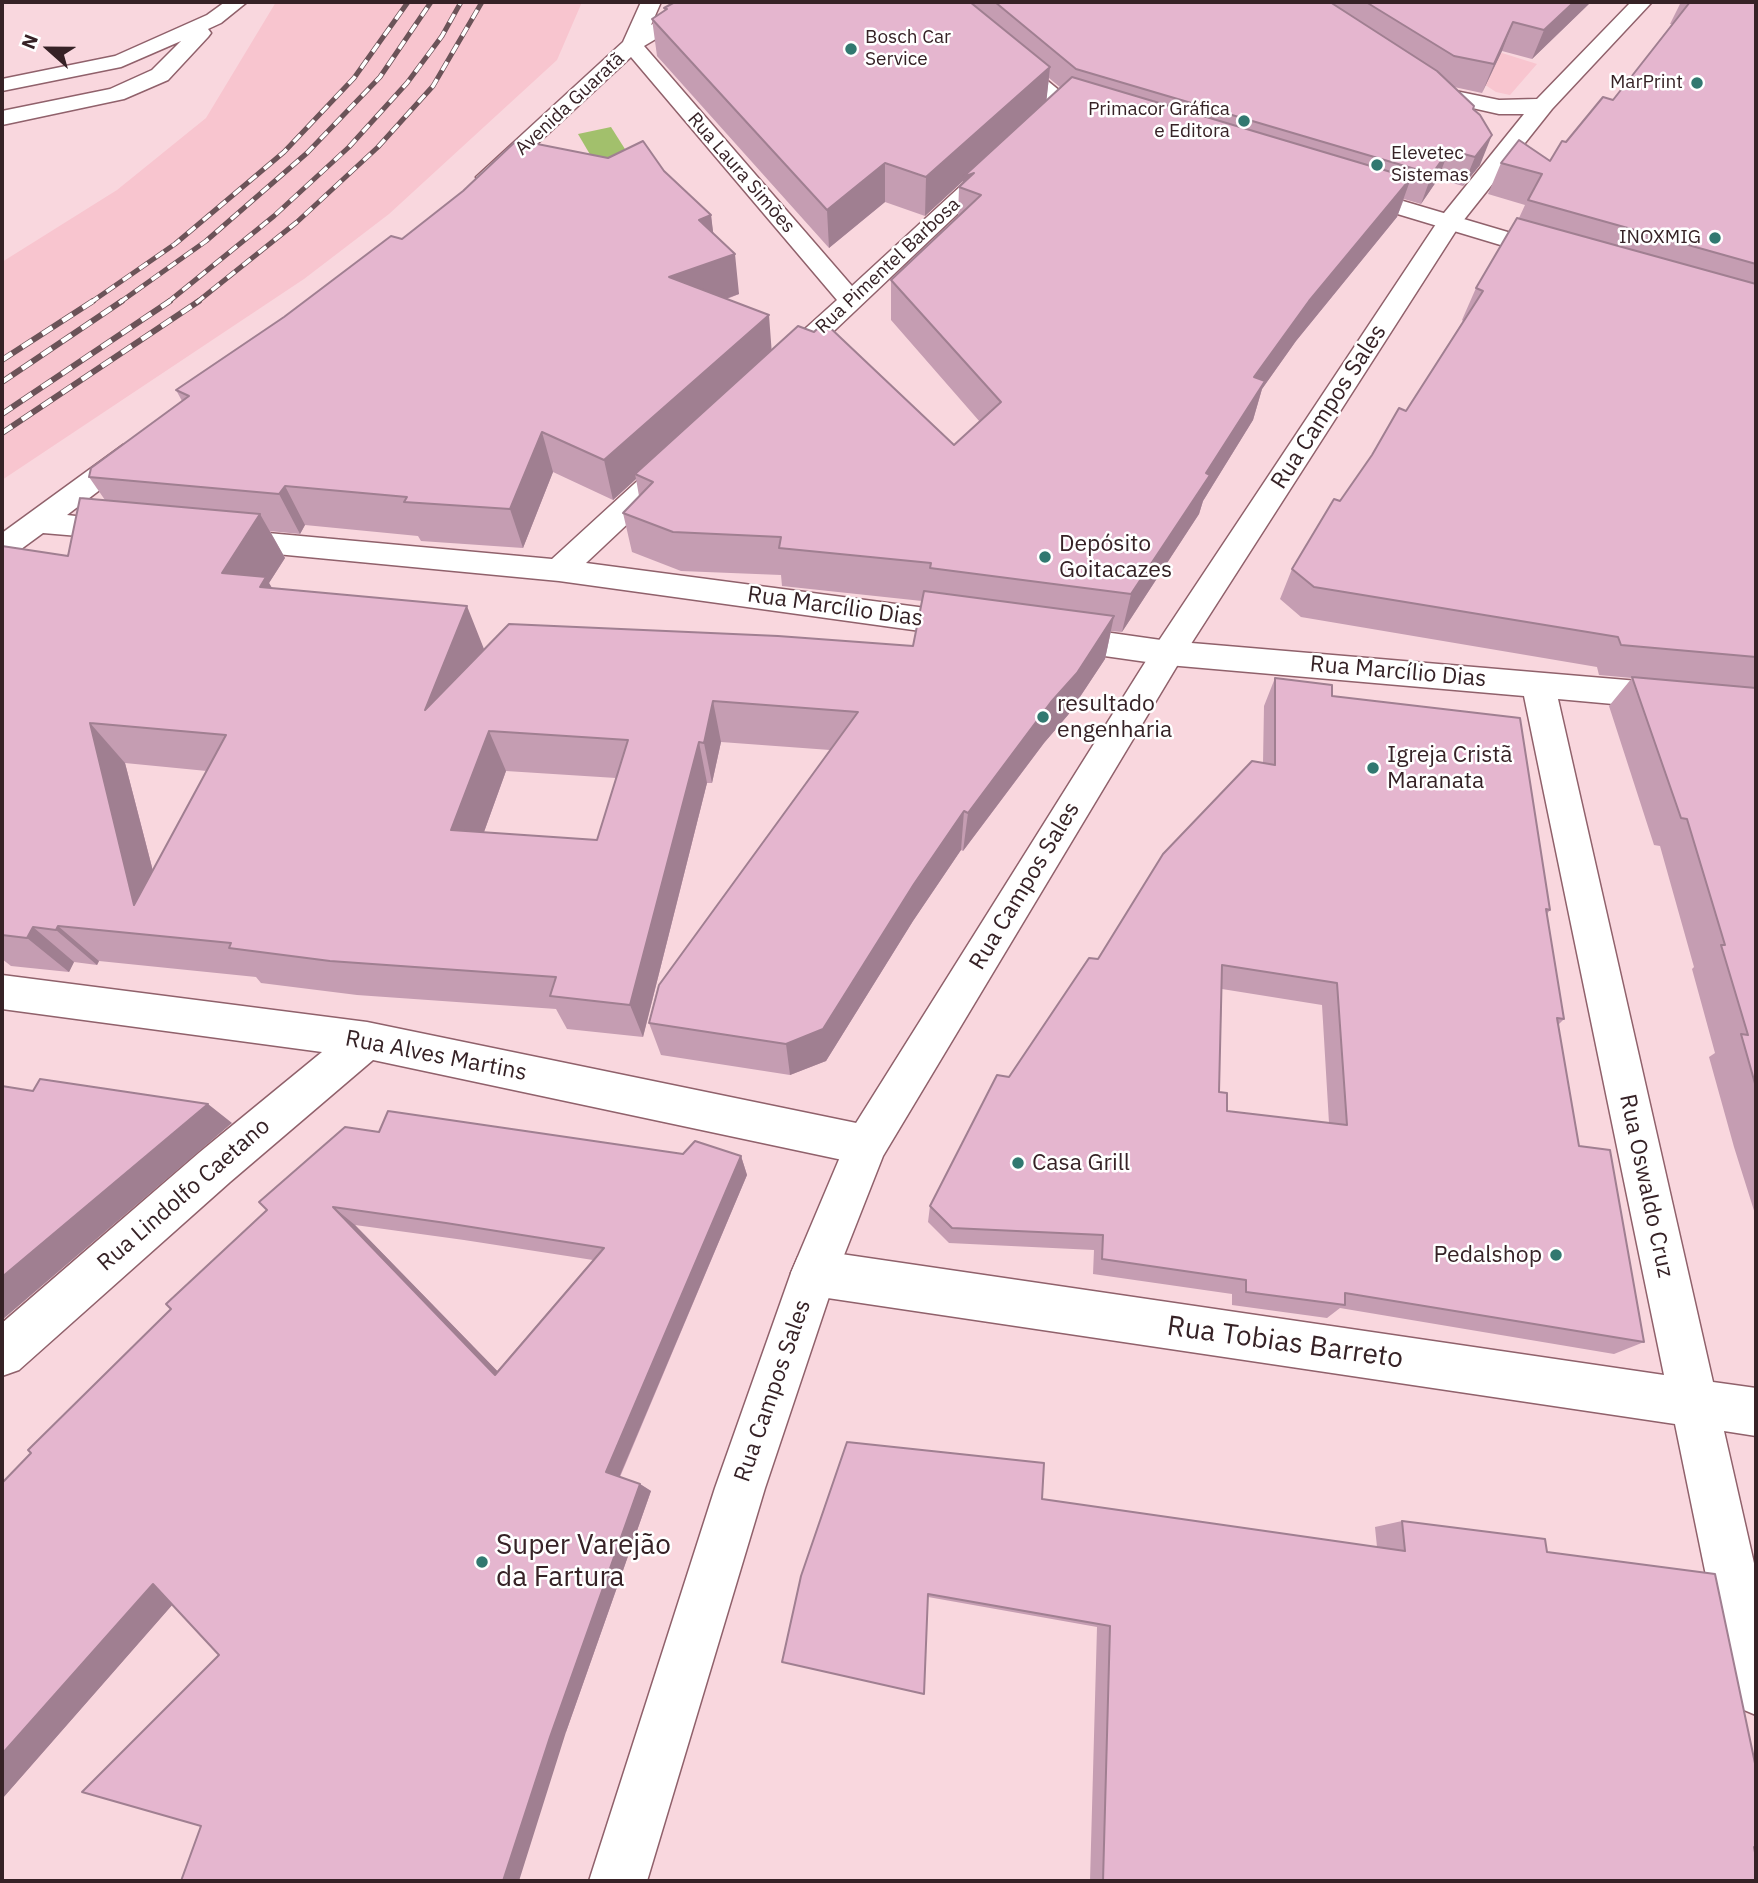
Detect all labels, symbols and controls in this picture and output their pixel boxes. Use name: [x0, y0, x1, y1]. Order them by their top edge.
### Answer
north arrow: [14, 14, 84, 84]
place label: Bosch Car Service: [865, 27, 951, 71]
text: N: [16, 31, 43, 52]
marker: Bosch Car Service: [843, 41, 859, 57]
street label: Avenida Guaratã: [511, 48, 629, 160]
place label: MarPrint: [1610, 72, 1683, 94]
marker: MarPrint: [1689, 75, 1705, 91]
place label: Primacor Gráfica e Editora: [1088, 99, 1230, 143]
street label: Rua Laura Simões: [682, 108, 800, 238]
marker: Primacor Gráfica e Editora: [1236, 113, 1252, 129]
place label: Elevetec Sistemas: [1391, 143, 1469, 187]
marker: Elevetec Sistemas: [1369, 157, 1385, 173]
street label: Rua Pimentel Barbosa: [811, 193, 965, 339]
place label: INOXMIG: [1619, 227, 1701, 249]
marker: INOXMIG: [1707, 230, 1723, 246]
street label: Rua Campos Sales: [1265, 320, 1393, 494]
place label: Depósito Goitacazes: [1059, 530, 1172, 584]
marker: Depósito Goitacazes: [1037, 549, 1053, 565]
street label: Rua Marcílio Dias: [745, 581, 925, 633]
street label: Rua Marcílio Dias: [1309, 651, 1487, 693]
place label: resultado engenharia: [1057, 690, 1172, 744]
marker: resultado engenharia: [1035, 709, 1051, 725]
place label: Igreja Cristã Maranata: [1387, 741, 1513, 795]
marker: Igreja Cristã Maranata: [1365, 760, 1381, 776]
street label: Rua Campos Sales: [964, 797, 1086, 975]
street label: Rua Alves Martins: [343, 1025, 529, 1087]
street label: Rua Oswaldo Cruz: [1613, 1092, 1679, 1280]
street label: Rua Lindolfo Caetano: [92, 1113, 276, 1277]
place label: Casa Grill: [1032, 1149, 1130, 1177]
marker: Casa Grill: [1010, 1155, 1026, 1171]
place label: Pedalshop: [1434, 1241, 1542, 1269]
marker: Pedalshop: [1548, 1247, 1564, 1263]
street label: Rua Campos Sales: [729, 1296, 817, 1486]
street label: Rua Tobias Barreto: [1165, 1310, 1405, 1376]
place label: Super Varejão da Fartura: [496, 1529, 671, 1595]
marker: Super Varejão da Fartura: [474, 1554, 490, 1570]

